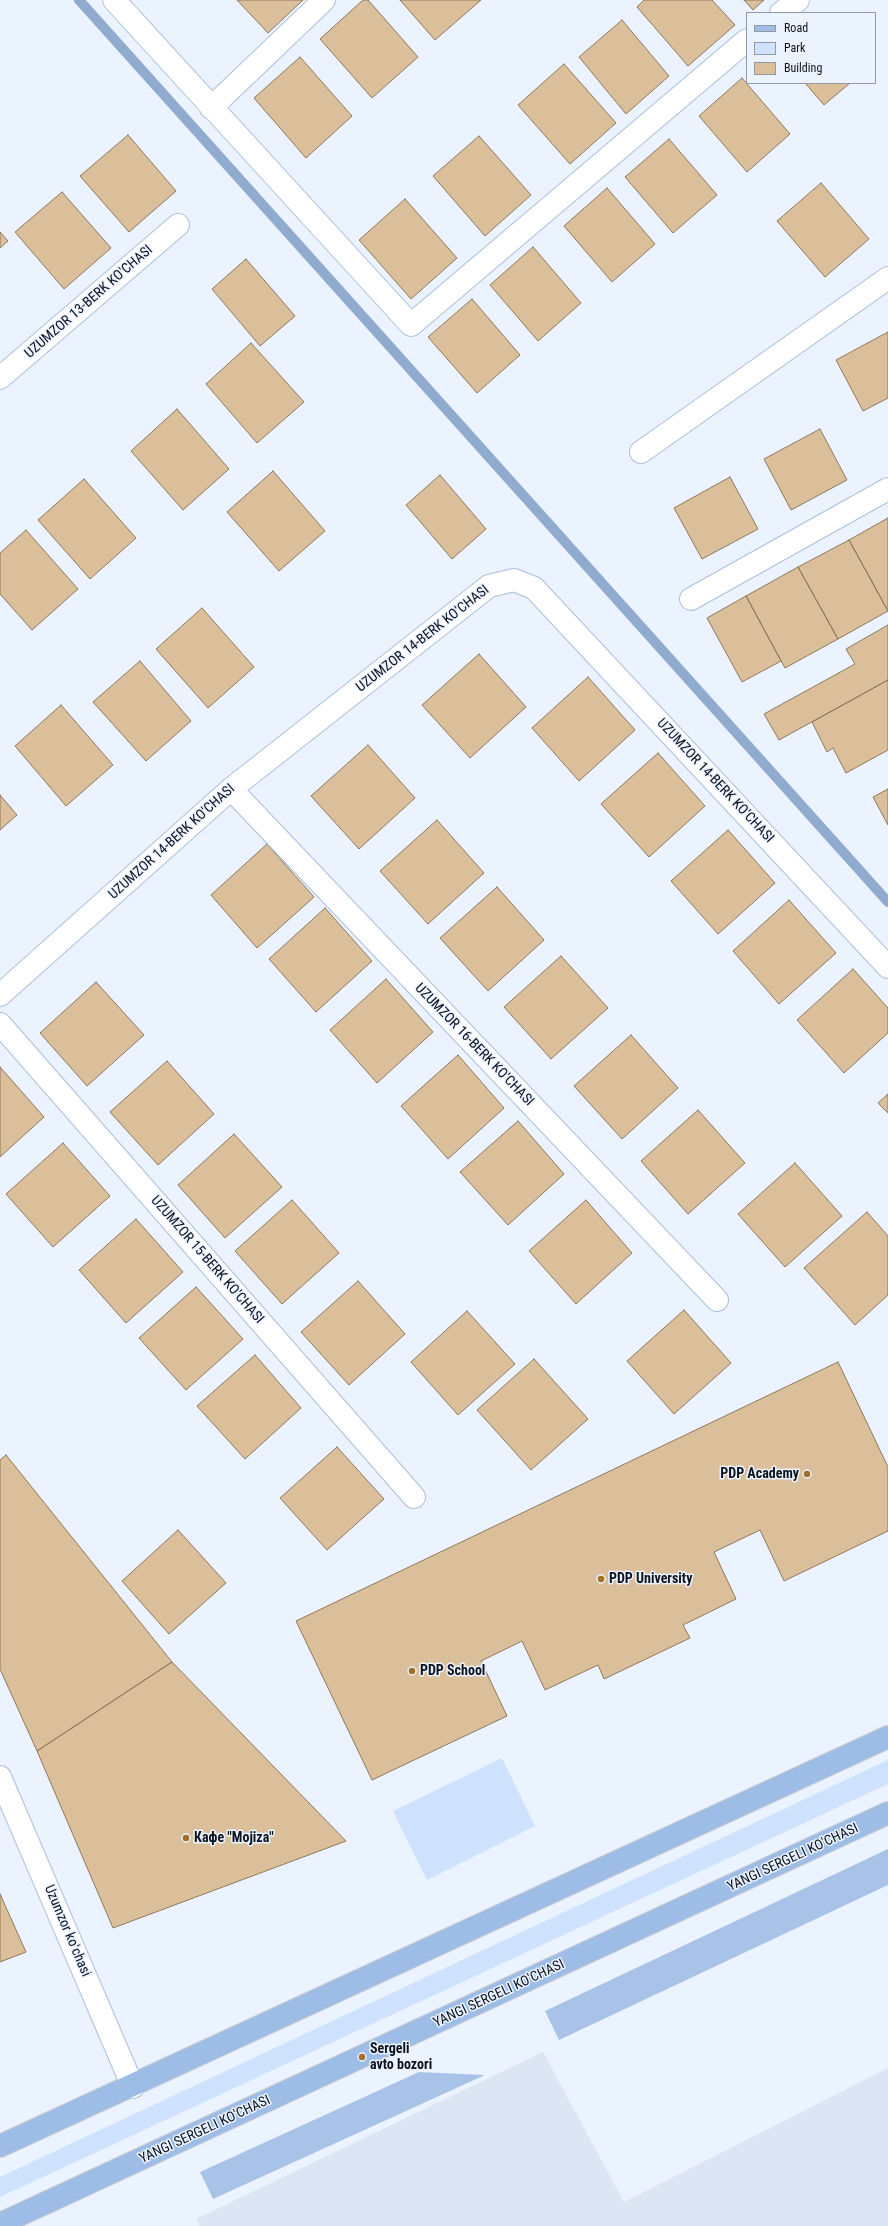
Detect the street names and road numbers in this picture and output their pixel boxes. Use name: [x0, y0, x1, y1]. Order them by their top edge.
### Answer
street label: UZUMZOR 13-BERK KO'CHASI: [22, 242, 156, 362]
street label: UZUMZOR 14-BERK KO'CHASI: [353, 582, 493, 696]
street label: UZUMZOR 14-BERK KO'CHASI: [653, 715, 777, 847]
street label: UZUMZOR 14-BERK KO'CHASI: [105, 781, 239, 903]
street label: UZUMZOR 16-BERK KO'CHASI: [411, 980, 537, 1110]
street label: UZUMZOR 15-BERK KO'CHASI: [147, 1193, 267, 1327]
street label: YANGI SERGELI KO'CHASI: [725, 1820, 861, 1896]
street label: Uzumzor koʻchasi: [40, 1883, 94, 1979]
street label: YANGI SERGELI KO'CHASI: [431, 1956, 567, 2032]
street label: YANGI SERGELI KO'CHASI: [137, 2092, 273, 2168]

